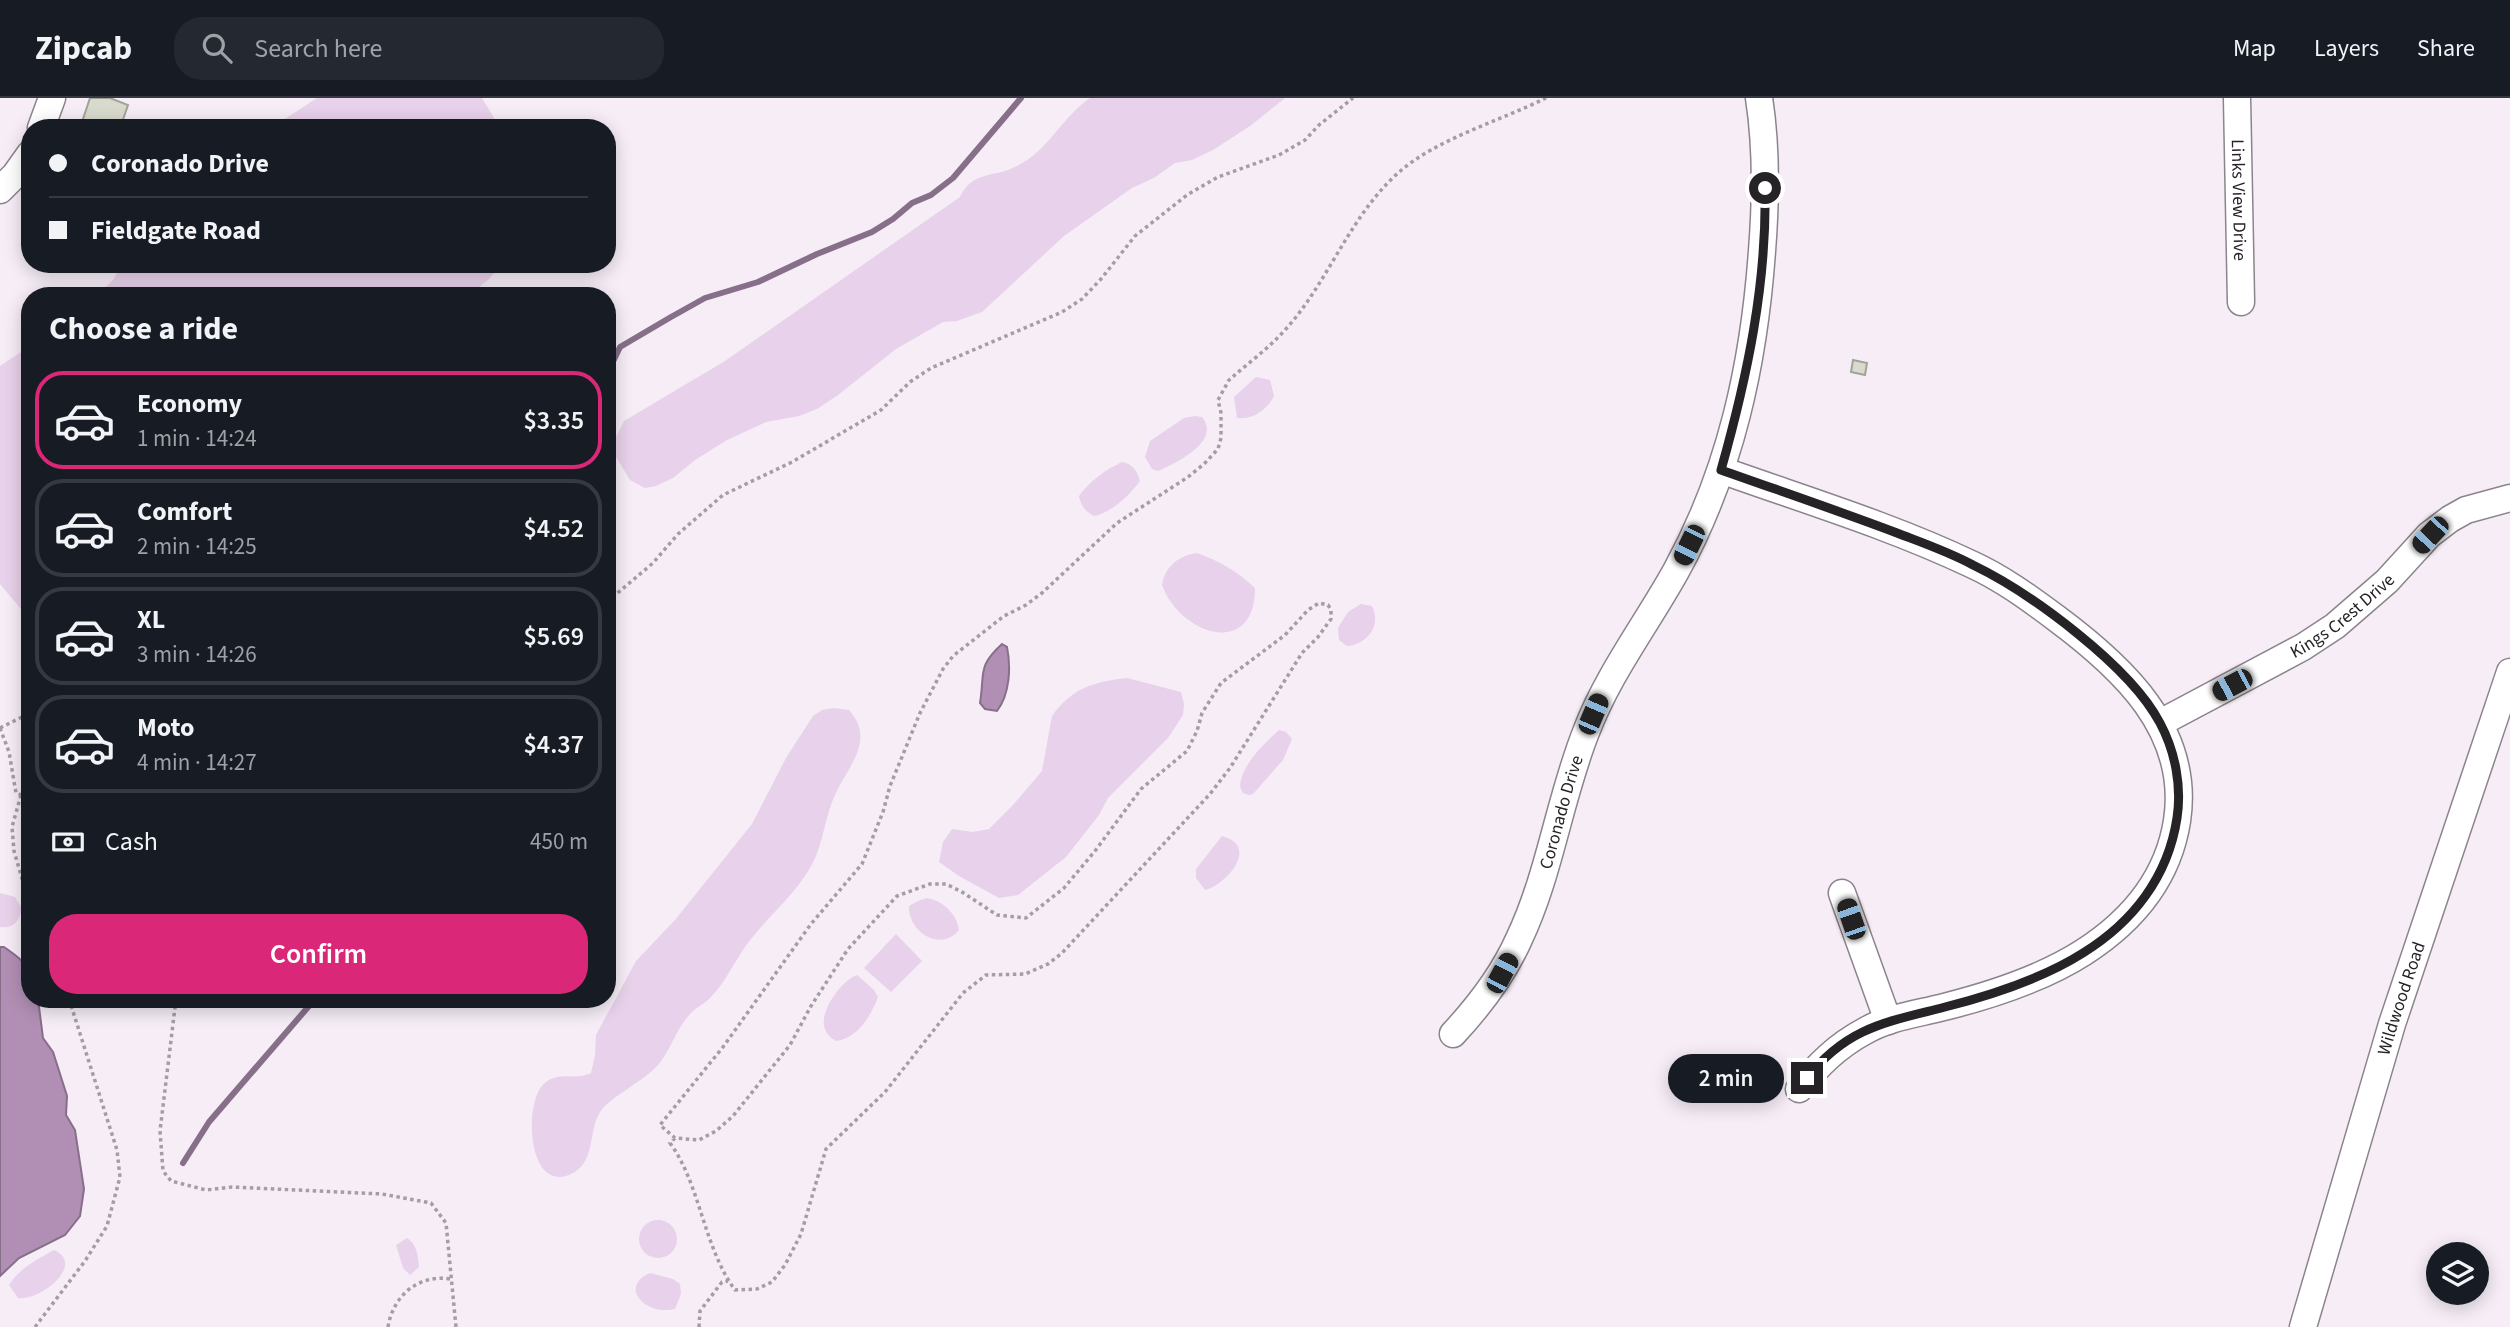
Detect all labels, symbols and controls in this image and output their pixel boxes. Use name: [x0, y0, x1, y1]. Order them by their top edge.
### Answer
search box: [174, 17, 664, 80]
text: Zipcab: [35, 25, 132, 72]
icon: search: [198, 29, 236, 67]
text: Search here: [254, 30, 382, 67]
text: Map: [2233, 31, 2276, 66]
text: Layers: [2314, 31, 2379, 66]
text: Share: [2417, 31, 2475, 66]
street label: Links View Drive: [2225, 139, 2252, 261]
text: Coronado Drive: [91, 145, 269, 182]
route start: [1749, 172, 1781, 204]
text: Fieldgate Road: [91, 212, 261, 249]
text: Choose a ride: [49, 306, 238, 352]
text: Economy: [137, 385, 242, 422]
icon: car: [53, 389, 116, 452]
text: $3.35: [523, 402, 584, 439]
text: 1 min · 14:24: [137, 422, 257, 455]
text: Comfort: [137, 493, 232, 530]
icon: car: [53, 497, 116, 560]
text: $4.52: [523, 510, 584, 547]
car: [2408, 512, 2453, 558]
car: [1671, 522, 1708, 568]
text: 2 min · 14:25: [137, 530, 257, 563]
street label: Kings Crest Drive: [2286, 568, 2401, 665]
text: XL: [137, 601, 165, 638]
icon: car: [53, 605, 116, 668]
text: $5.69: [523, 618, 584, 655]
text: 3 min · 14:26: [137, 638, 257, 671]
car: [2209, 666, 2256, 704]
car: [1576, 691, 1611, 737]
text: Moto: [137, 709, 194, 746]
icon: car: [53, 713, 116, 776]
text: $4.37: [523, 726, 584, 763]
text: 4 min · 14:27: [137, 746, 257, 779]
street label: Coronado Drive: [1534, 752, 1590, 872]
icon: cash: [49, 823, 87, 861]
text: Cash: [105, 823, 158, 860]
text: 450 m: [530, 825, 588, 858]
car: [1835, 896, 1868, 942]
button: Confirm: [49, 914, 588, 994]
street label: Wildwood Road: [2372, 939, 2432, 1058]
car: [1483, 950, 1522, 996]
callout: 2 min: [1667, 1054, 1783, 1102]
text: 2 min: [1699, 1062, 1753, 1095]
route end: [1791, 1062, 1823, 1094]
map controls: [2426, 1242, 2489, 1305]
button: layers: [2426, 1242, 2489, 1305]

